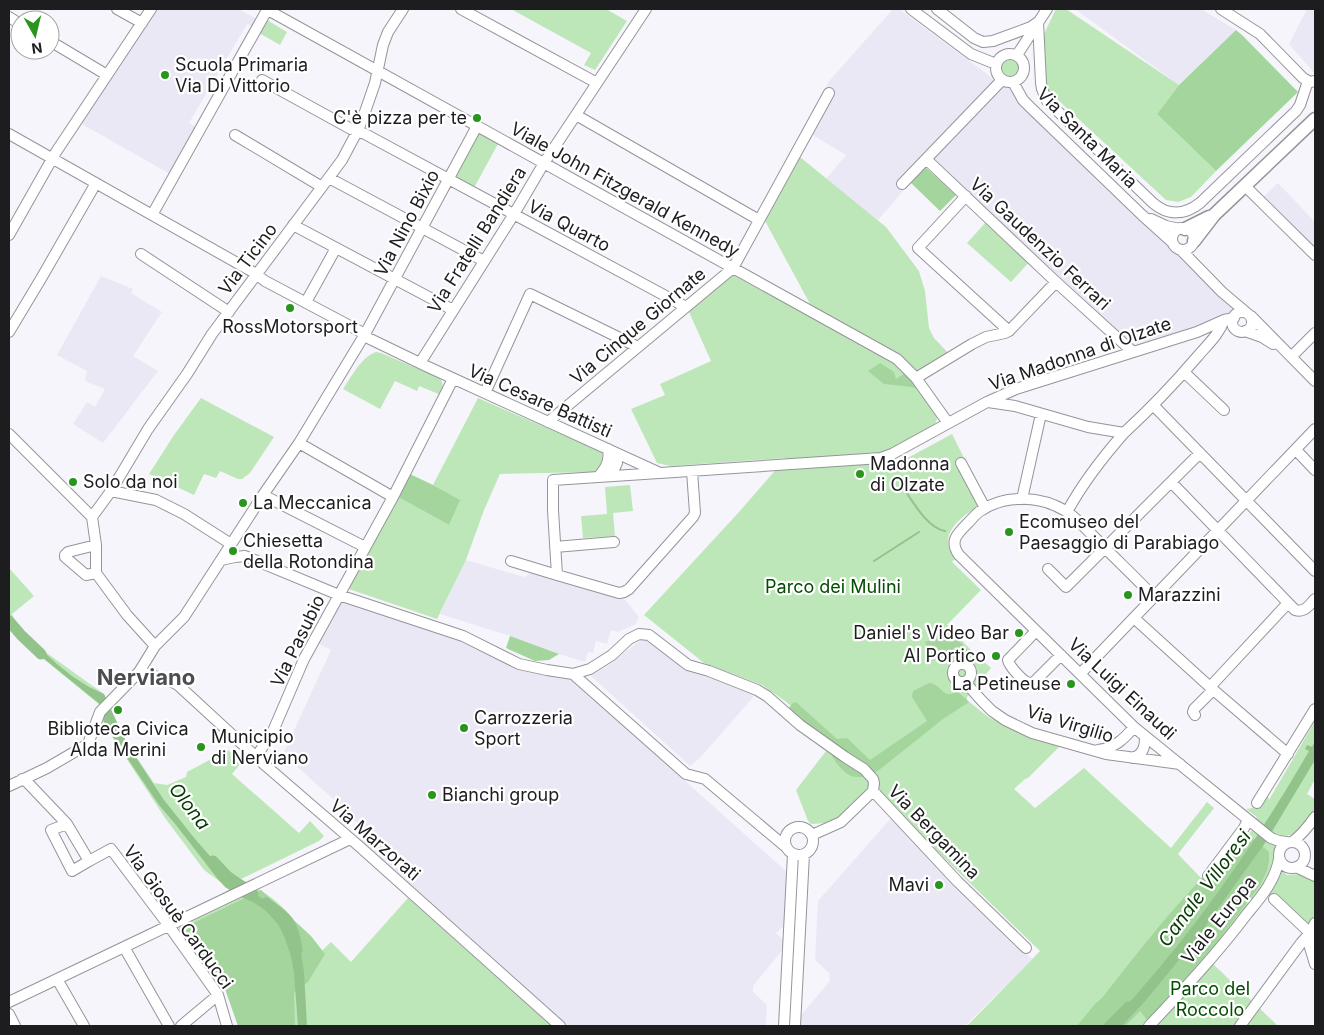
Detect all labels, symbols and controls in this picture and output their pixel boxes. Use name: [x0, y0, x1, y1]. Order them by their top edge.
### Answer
north arrow: [10, 10, 60, 60]
text: N: [30, 39, 43, 58]
place label: Scuola Primaria Via Di Vittorio: [175, 54, 308, 96]
marker: Scuola Primaria Via Di Vittorio: [159, 69, 171, 81]
street label: Via Santa Maria: [1033, 83, 1142, 192]
place label: C'è pizza per te: [333, 107, 467, 128]
marker: C'è pizza per te: [471, 112, 483, 124]
street label: Viale John Fitzgerald Kennedy: [507, 118, 743, 261]
street label: Via Fratelli Bandiera: [423, 163, 530, 317]
street label: Via Nino Bixio: [370, 166, 443, 280]
street label: Via Gaudenzio Ferrari: [966, 173, 1115, 314]
street label: Via Quarto: [525, 195, 614, 256]
street label: Via Ticino: [214, 219, 281, 299]
street label: Via Cinque Giornate: [566, 263, 710, 388]
marker: RossMotorsport: [284, 302, 296, 314]
street label: Via Madonna di Olzate: [986, 312, 1174, 395]
place label: RossMotorsport: [222, 316, 358, 337]
street label: Via Cesare Battisti: [465, 360, 615, 442]
place label: Madonna di Olzate: [870, 453, 950, 495]
marker: Madonna di Olzate: [854, 468, 866, 480]
place label: Solo da noi: [83, 471, 178, 492]
marker: Solo da noi: [67, 476, 79, 488]
place label: La Meccanica: [253, 492, 372, 513]
marker: La Meccanica: [237, 497, 249, 509]
place label: Ecomuseo del Paesaggio di Parabiago: [1019, 511, 1219, 553]
marker: Ecomuseo del Paesaggio di Parabiago: [1003, 526, 1015, 538]
place label: Chiesetta della Rotondina: [243, 530, 374, 572]
marker: Chiesetta della Rotondina: [227, 545, 239, 557]
park label: Parco dei Mulini: [765, 576, 901, 597]
place label: Marazzini: [1138, 584, 1221, 605]
marker: Marazzini: [1122, 589, 1134, 601]
street label: Via Pasubio: [266, 591, 329, 690]
place label: Daniel's Video Bar: [853, 622, 1009, 643]
marker: Daniel's Video Bar: [1013, 627, 1025, 639]
street label: Via Luigi Einaudi: [1064, 633, 1181, 744]
place label: Al Portico: [904, 645, 986, 666]
marker: Al Portico: [990, 650, 1002, 662]
district label: Nerviano: [97, 664, 195, 690]
place label: La Petineuse: [952, 673, 1061, 694]
marker: La Petineuse: [1065, 678, 1077, 690]
street label: Via Virgilio: [1024, 700, 1116, 747]
marker: Biblioteca Civica Alda Merini: [112, 704, 124, 716]
place label: Carrozzeria Sport: [474, 707, 573, 749]
place label: Biblioteca Civica Alda Merini: [47, 718, 189, 760]
marker: Carrozzeria Sport: [458, 722, 470, 734]
place label: Municipio di Nerviano: [211, 726, 309, 768]
marker: Municipio di Nerviano: [195, 741, 207, 753]
water label: Olona: [164, 778, 215, 835]
street label: Via Bergamina: [884, 780, 985, 883]
place label: Bianchi group: [442, 784, 559, 805]
marker: Bianchi group: [426, 789, 438, 801]
street label: Via Marzorati: [326, 795, 425, 885]
water label: Canale Villoresi: [1153, 825, 1256, 951]
street label: Via Giosuè Carducci: [119, 841, 238, 993]
street label: Viale Europa: [1177, 872, 1260, 968]
place label: Mavi: [888, 874, 929, 895]
marker: Mavi: [933, 879, 945, 891]
park label: Parco del Roccolo: [1170, 978, 1250, 1020]

